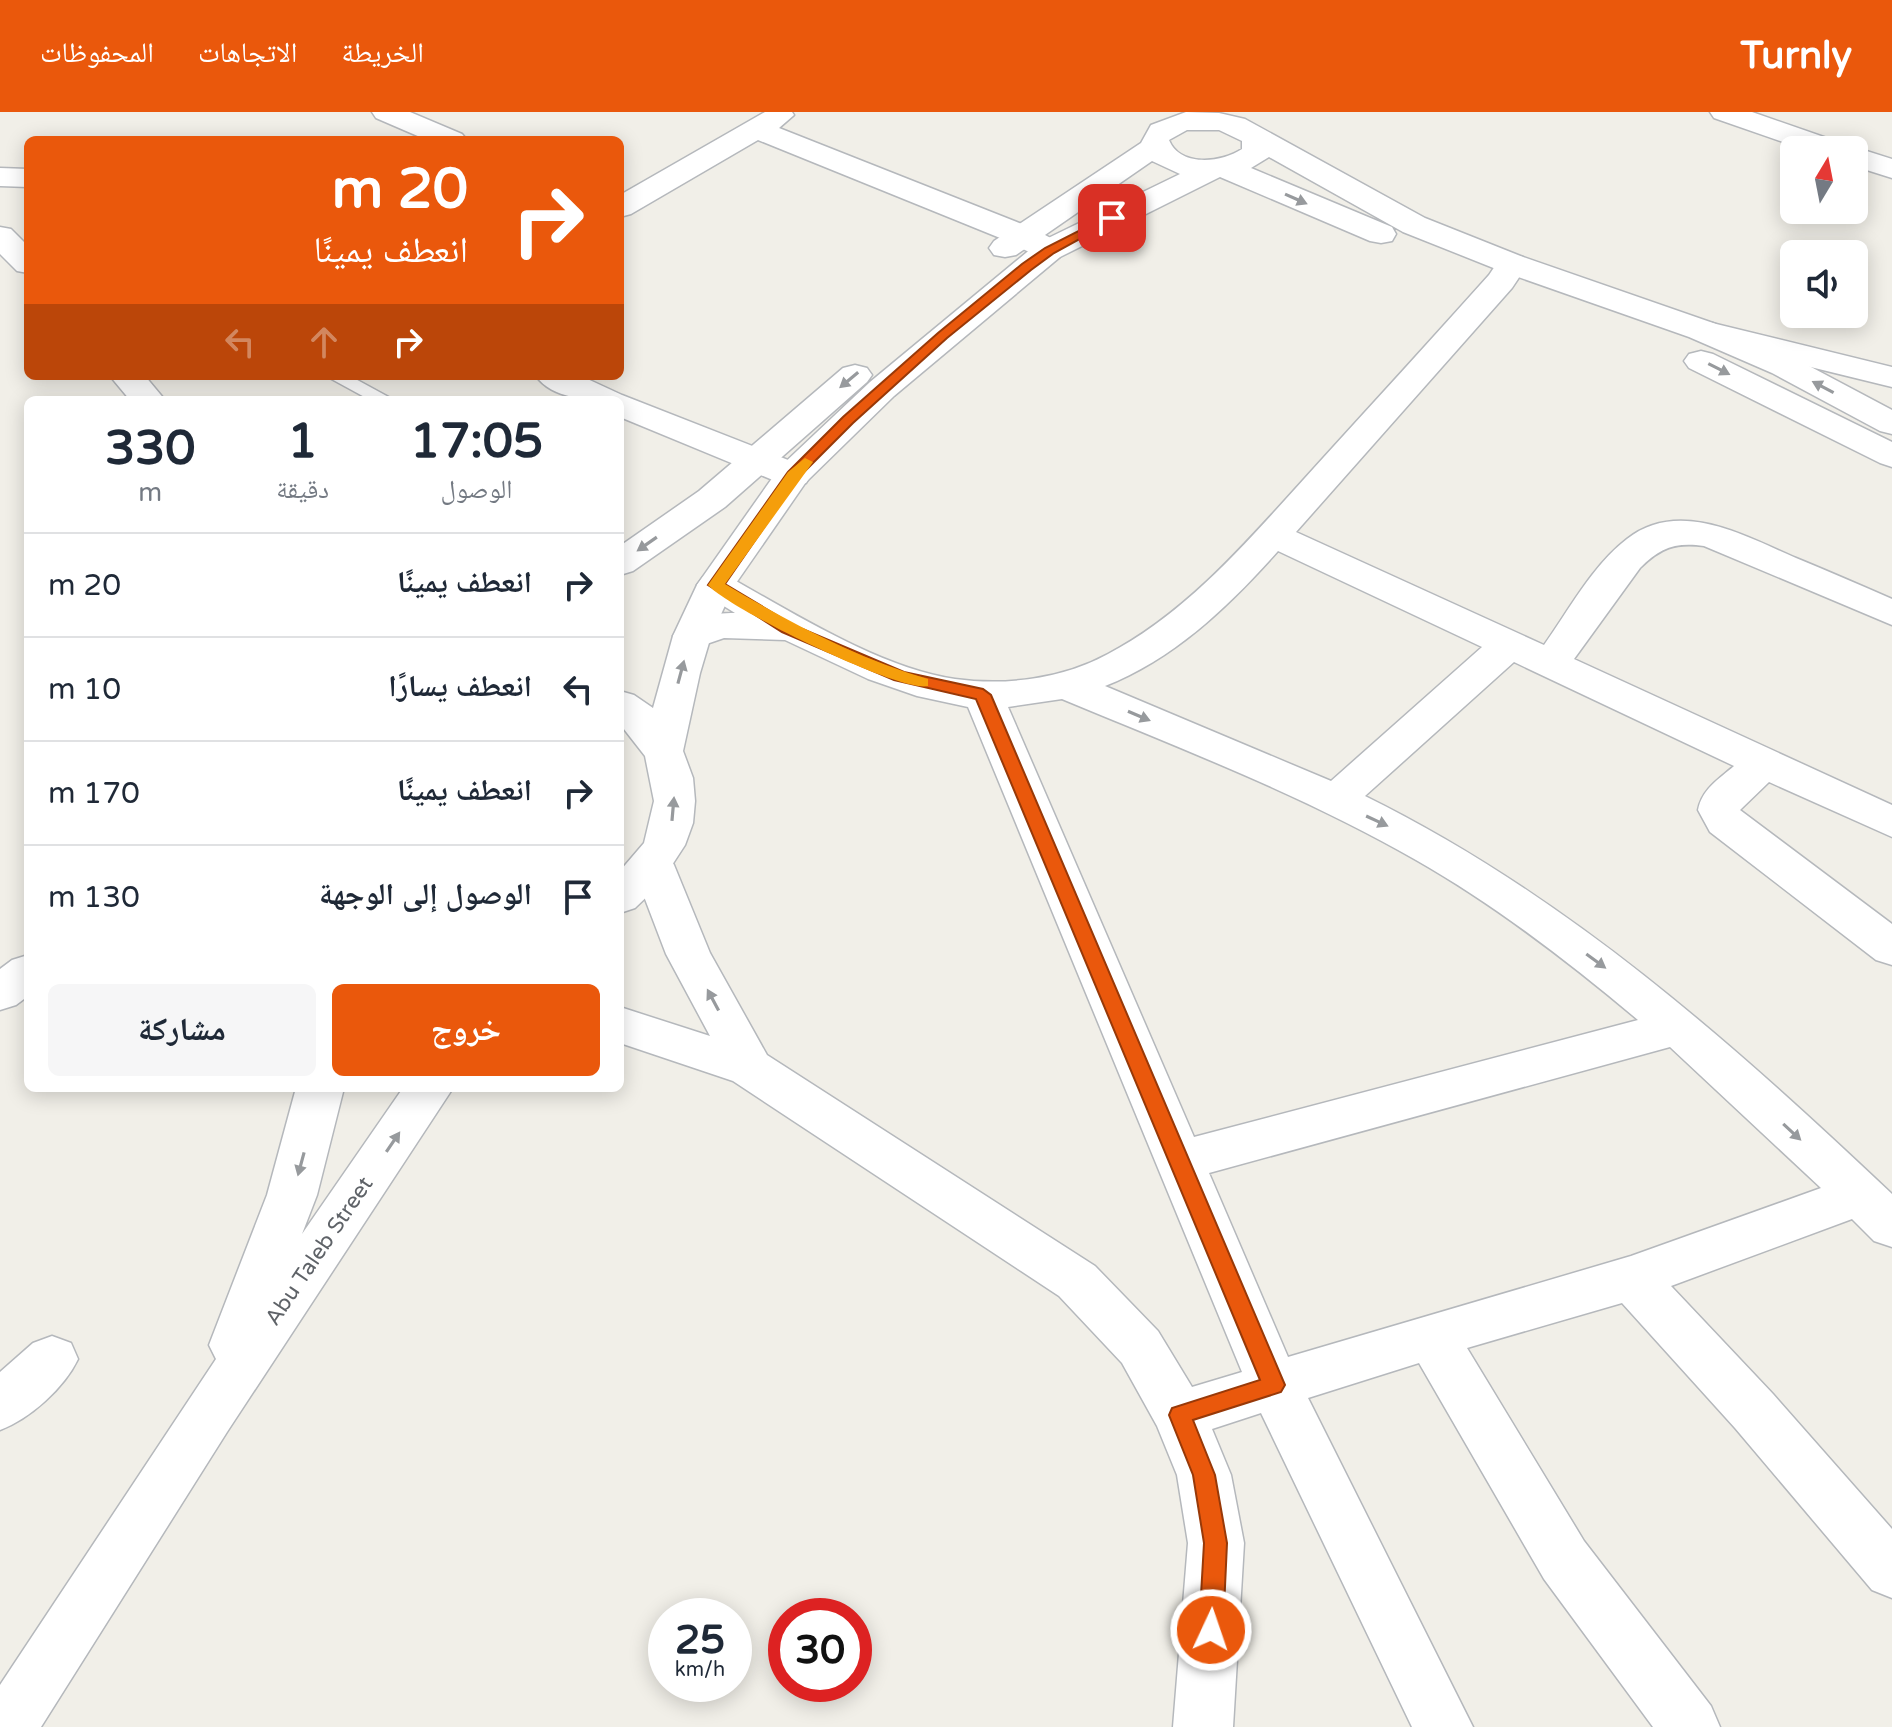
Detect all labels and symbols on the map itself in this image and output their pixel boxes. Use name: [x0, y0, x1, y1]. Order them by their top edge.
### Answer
north arrow: [1780, 136, 1868, 224]
pin: [1078, 184, 1146, 252]
one-way arrow: [1284, 193, 1308, 206]
one-way arrow: [1708, 363, 1731, 376]
one-way arrow: [839, 371, 859, 388]
one-way arrow: [1812, 381, 1835, 394]
one-way arrow: [637, 536, 658, 551]
one-way arrow: [675, 659, 687, 684]
one-way arrow: [1128, 710, 1151, 723]
one-way arrow: [667, 796, 680, 821]
one-way arrow: [1366, 814, 1389, 828]
one-way arrow: [1585, 953, 1607, 969]
one-way arrow: [706, 988, 720, 1011]
one-way arrow: [1782, 1122, 1801, 1140]
one-way arrow: [385, 1131, 400, 1152]
one-way arrow: [294, 1151, 306, 1176]
street label: Abu Taleb Street: [260, 1172, 378, 1330]
position arrow: [1169, 1588, 1253, 1672]
speed limit sign: 30: [768, 1598, 872, 1702]

